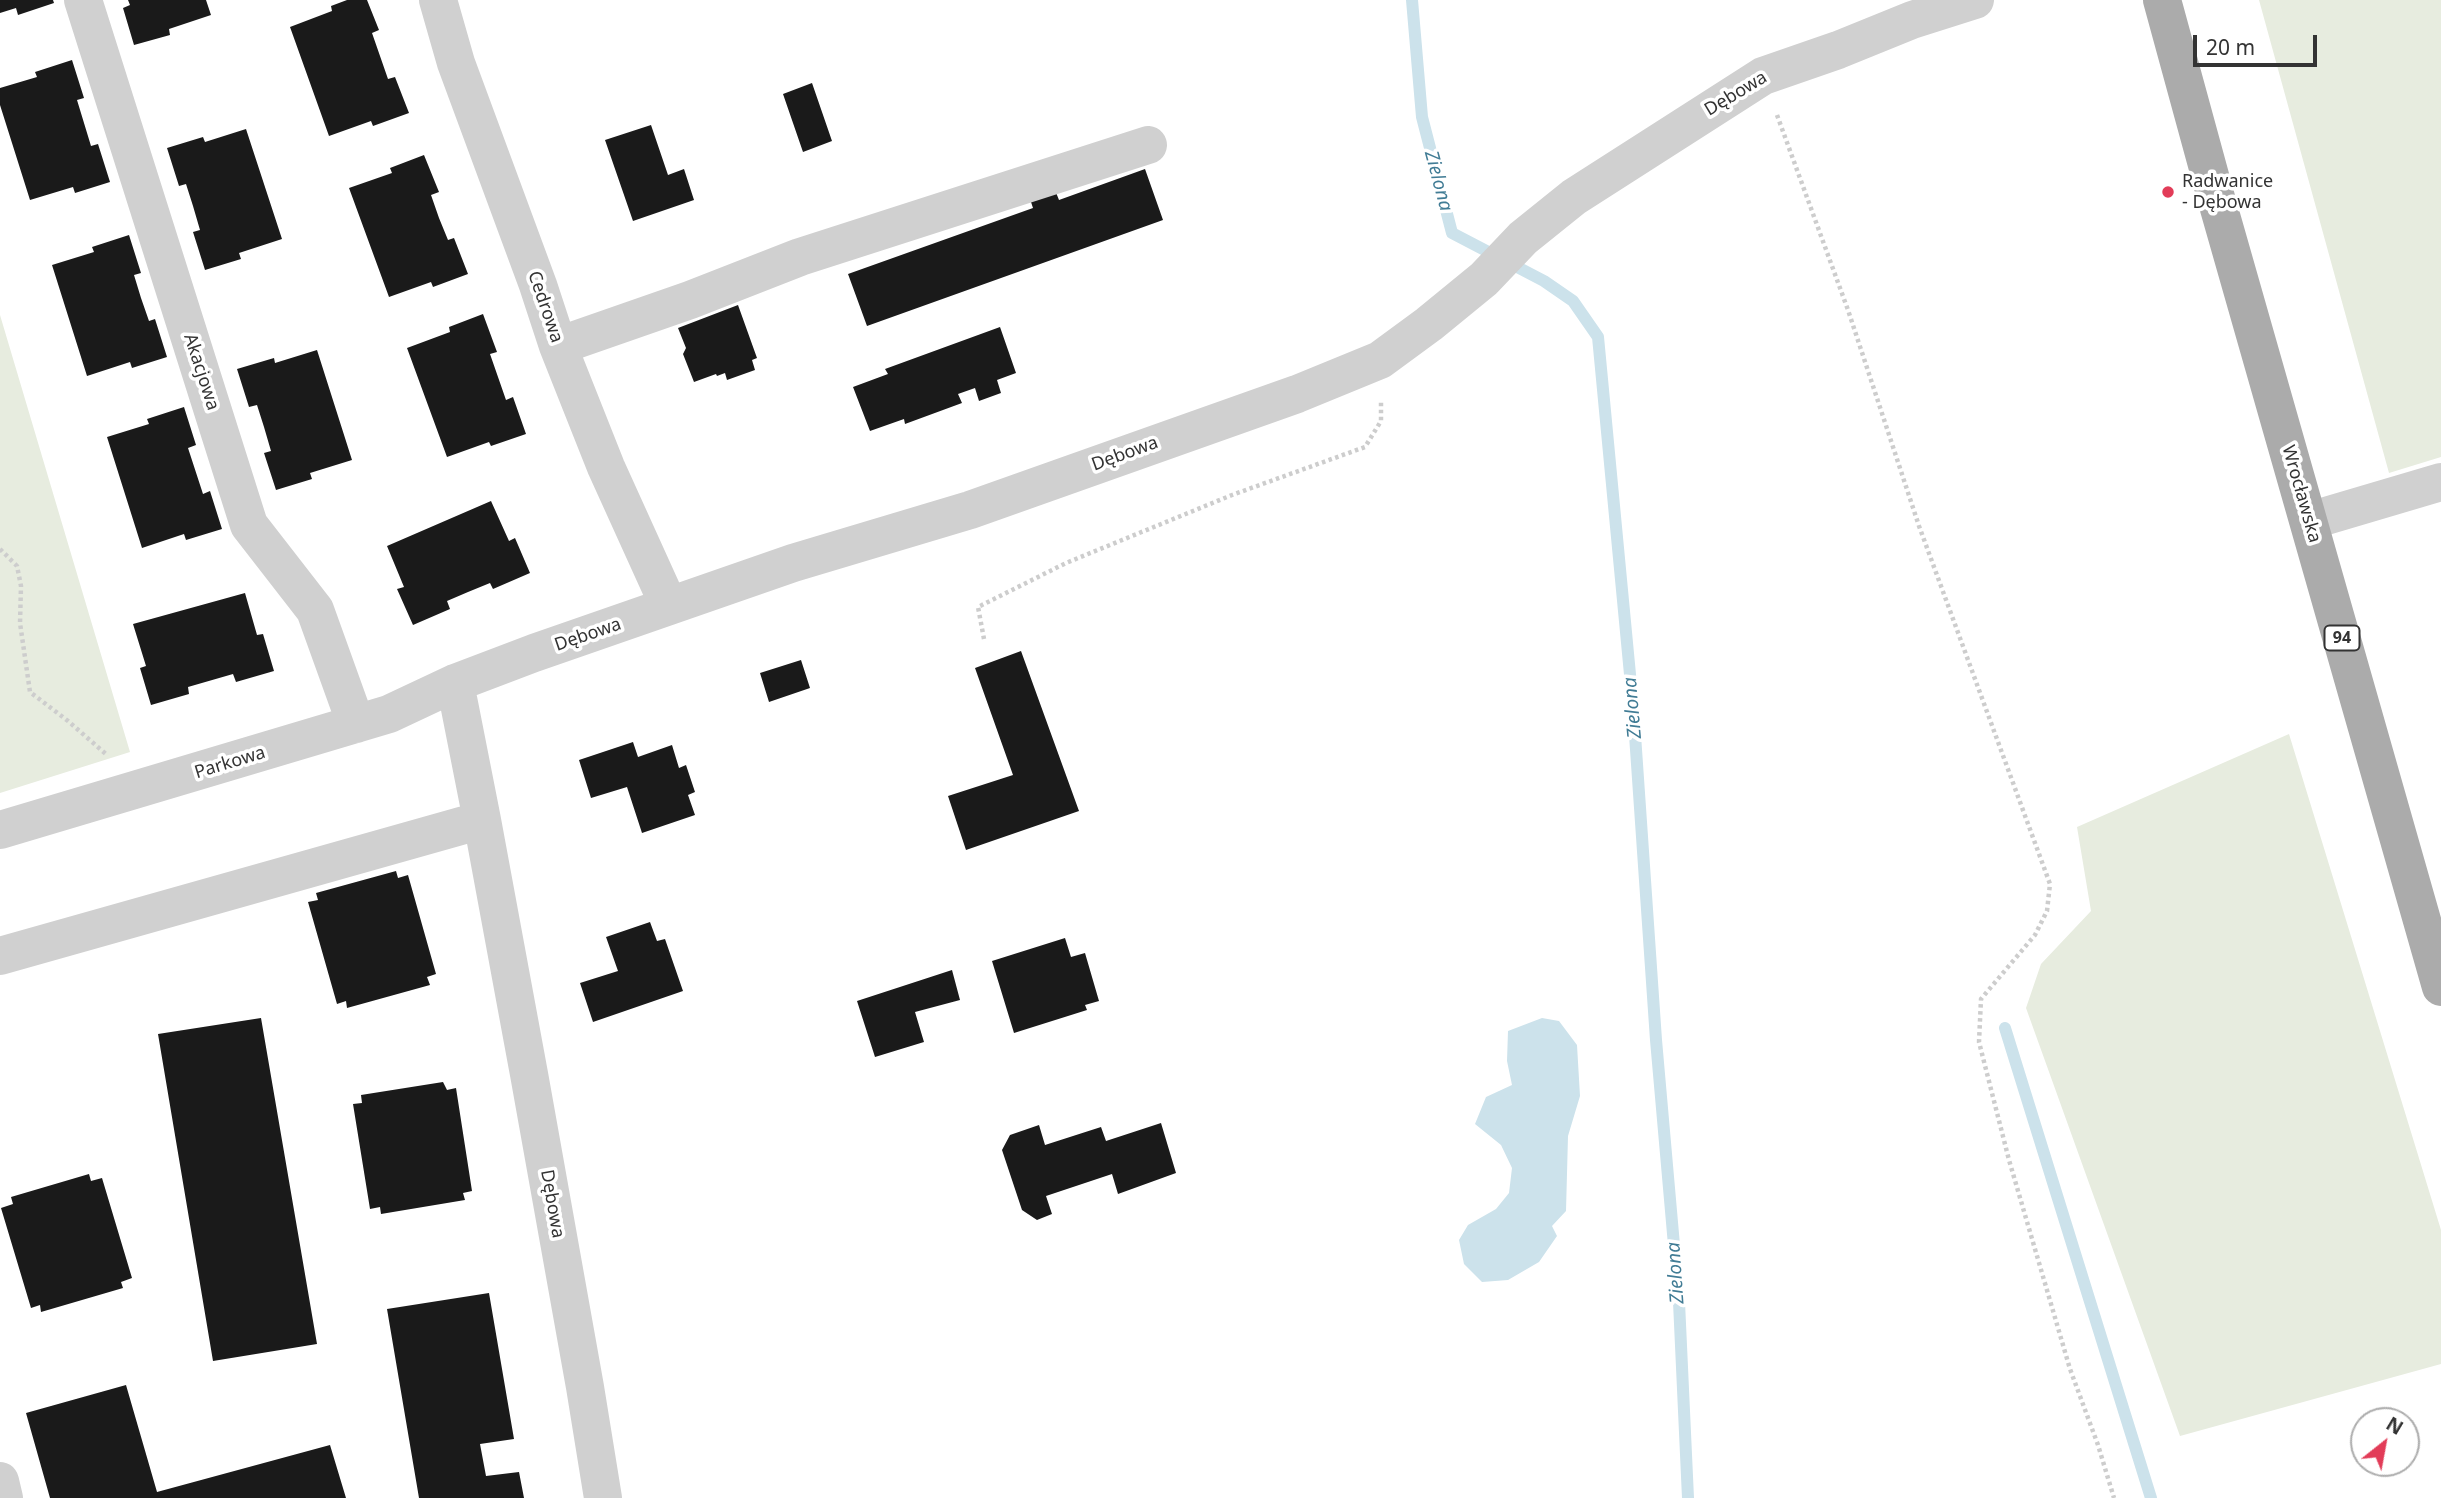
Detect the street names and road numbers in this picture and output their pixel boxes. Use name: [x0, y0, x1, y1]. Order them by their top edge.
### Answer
street label: Dębowa: [1701, 67, 1771, 121]
street label: Cedrowa: [523, 268, 567, 346]
street label: Akacjowa: [178, 331, 224, 413]
street label: Dębowa: [1089, 432, 1161, 476]
street label: Wrocławska: [2277, 443, 2325, 545]
street label: Dębowa: [552, 614, 624, 656]
road number: 94: [2324, 625, 2360, 650]
street label: Parkowa: [192, 742, 268, 784]
street label: Dębowa: [535, 1168, 569, 1240]

